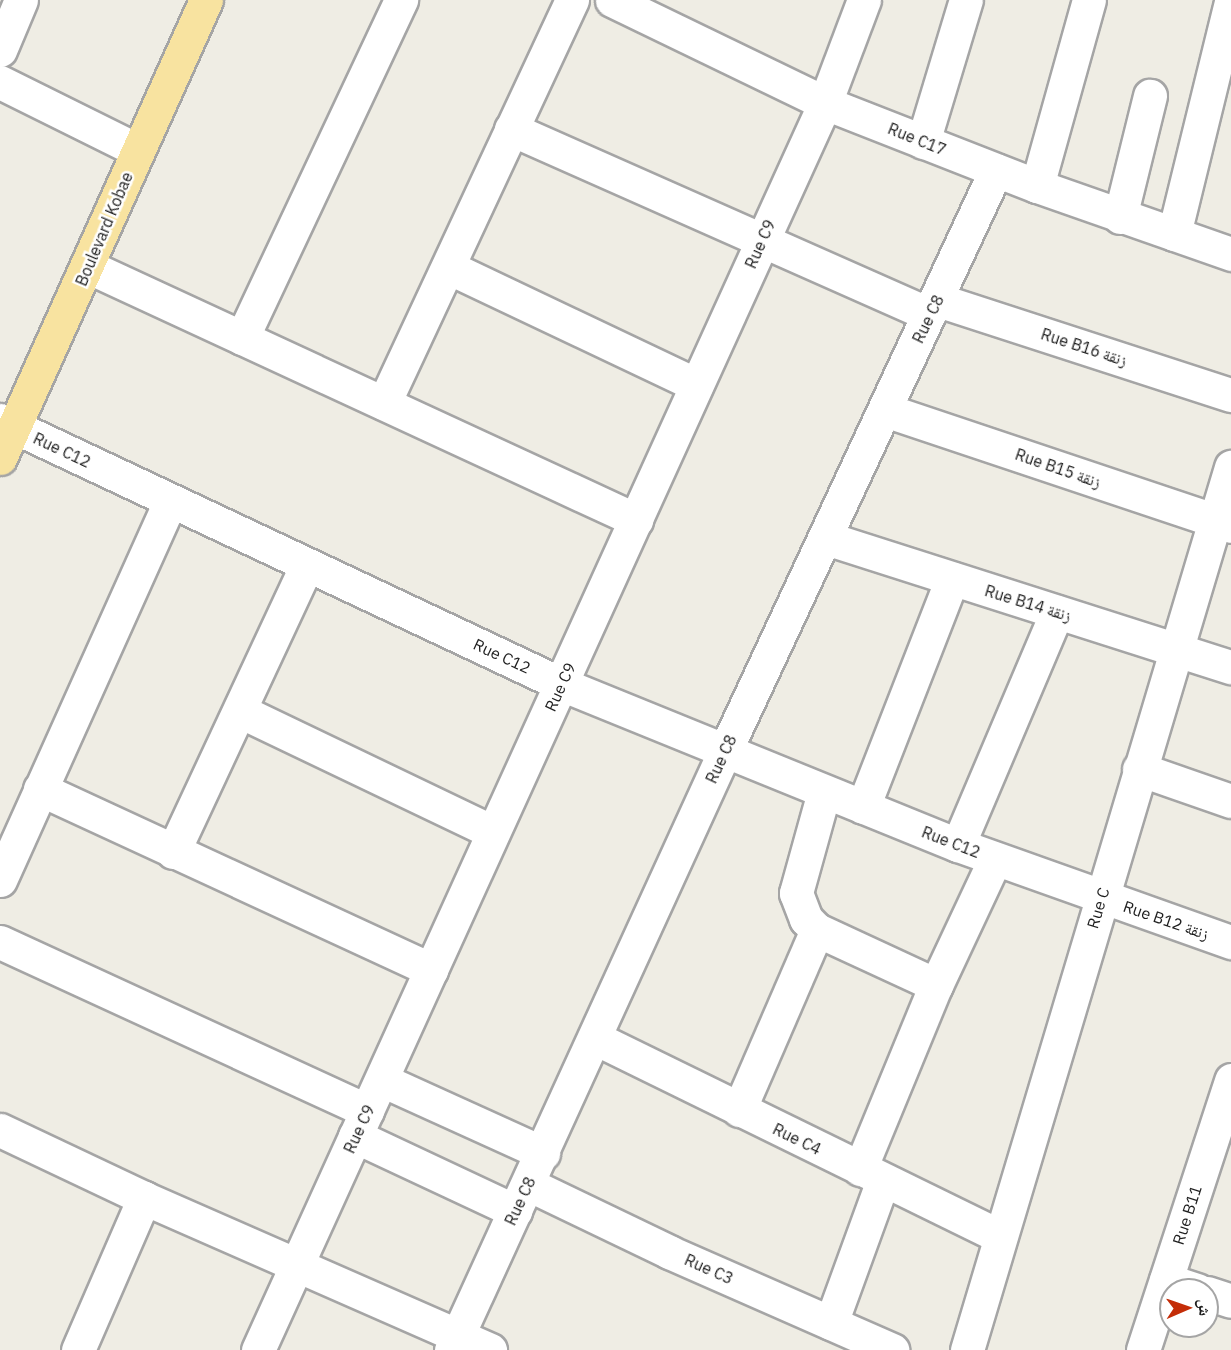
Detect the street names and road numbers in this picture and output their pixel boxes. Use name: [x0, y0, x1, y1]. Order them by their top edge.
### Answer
street label: Rue C17: [885, 119, 949, 159]
street label: Boulevard Kobae: [71, 169, 137, 289]
street label: Rue C9: [741, 217, 779, 271]
street label: Rue C8: [908, 292, 948, 346]
street label: Rue B16 زنقة: [1039, 324, 1129, 370]
street label: Rue C12: [30, 428, 94, 472]
street label: Rue B15 زنقة: [1013, 444, 1103, 492]
street label: Rue B14 زنقة: [982, 581, 1074, 625]
street label: Rue C12: [470, 634, 534, 678]
street label: Rue C9: [540, 660, 580, 714]
street label: Rue C8: [701, 732, 741, 786]
street label: Rue C12: [919, 822, 983, 862]
street label: Rue C: [1083, 885, 1113, 931]
street label: Rue B12 زنقة: [1121, 896, 1211, 944]
street label: Rue C9: [339, 1102, 379, 1156]
street label: Rue C4: [770, 1119, 824, 1159]
street label: Rue C8: [500, 1174, 540, 1228]
street label: Rue B11: [1168, 1183, 1206, 1247]
street label: Rue C3: [682, 1250, 736, 1288]

